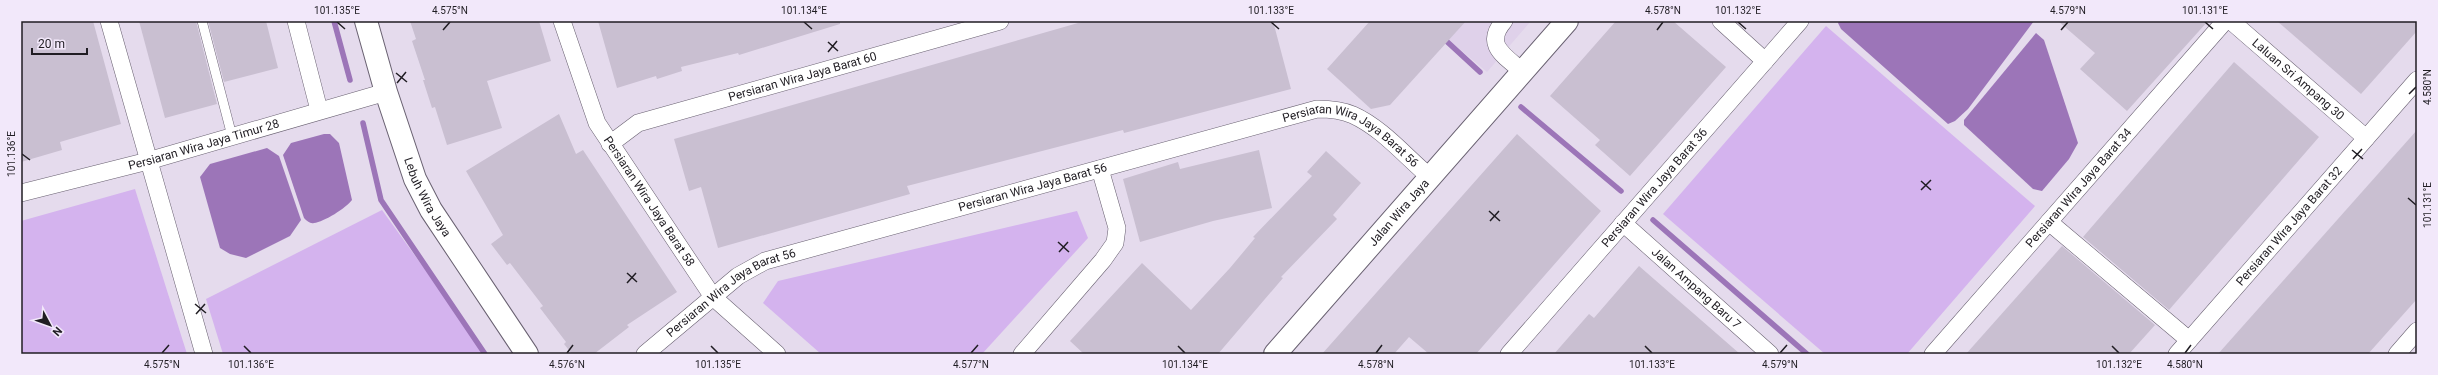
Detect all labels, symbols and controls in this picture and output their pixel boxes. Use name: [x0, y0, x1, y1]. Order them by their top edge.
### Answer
text: 101.135°E: [314, 5, 360, 16]
text: 4.575°N: [432, 5, 468, 16]
text: 101.134°E: [781, 5, 827, 16]
text: 101.133°E: [1248, 5, 1294, 16]
text: 4.578°N: [1645, 5, 1681, 16]
text: 101.132°E: [1715, 5, 1761, 16]
text: 4.579°N: [2050, 5, 2086, 16]
text: 101.131°E: [2182, 5, 2228, 16]
scale bar: [32, 30, 87, 56]
street label: Laluan Sri Ampang 30: [2249, 36, 2347, 123]
text: 20 m: [38, 37, 65, 51]
street label: Persiaran Wira Jaya Barat 60: [727, 49, 879, 104]
text: 4.580°N: [2422, 69, 2433, 105]
street label: Persiaran Wira Jaya Barat 56: [1281, 102, 1422, 170]
street label: Persiaran Wira Jaya Timur 28: [127, 116, 281, 173]
street label: Persiaran Wira Jaya Barat 36: [1599, 125, 1710, 250]
street label: Persiaran Wira Jaya Barat 34: [2023, 125, 2135, 250]
text: 101.136°E: [6, 131, 17, 177]
street label: Persiaran Wira Jaya Barat 58: [601, 134, 698, 269]
street label: Lebuh Wira Jaya: [401, 155, 454, 239]
street label: Persiaran Wira Jaya Barat 56: [957, 160, 1109, 214]
street label: Persiaran Wira Jaya Barat 32: [2233, 164, 2345, 288]
street label: Jalan Wira Jaya: [1366, 176, 1432, 249]
text: 101.131°E: [2422, 182, 2433, 228]
street label: Jalan Ampang Baru 7: [1649, 245, 1744, 332]
street label: Persiaran Wira Jaya Barat 56: [664, 246, 797, 340]
north arrow: [30, 305, 70, 345]
text: N: [50, 324, 65, 339]
text: 4.575°N: [144, 359, 180, 370]
text: 101.136°E: [228, 359, 274, 370]
text: 4.576°N: [549, 359, 585, 370]
text: 101.135°E: [695, 359, 741, 370]
text: 4.577°N: [953, 359, 989, 370]
text: 101.134°E: [1162, 359, 1208, 370]
text: 4.578°N: [1358, 359, 1394, 370]
text: 101.133°E: [1629, 359, 1675, 370]
text: 4.579°N: [1762, 359, 1798, 370]
text: 101.132°E: [2096, 359, 2142, 370]
text: 4.580°N: [2167, 359, 2203, 370]

